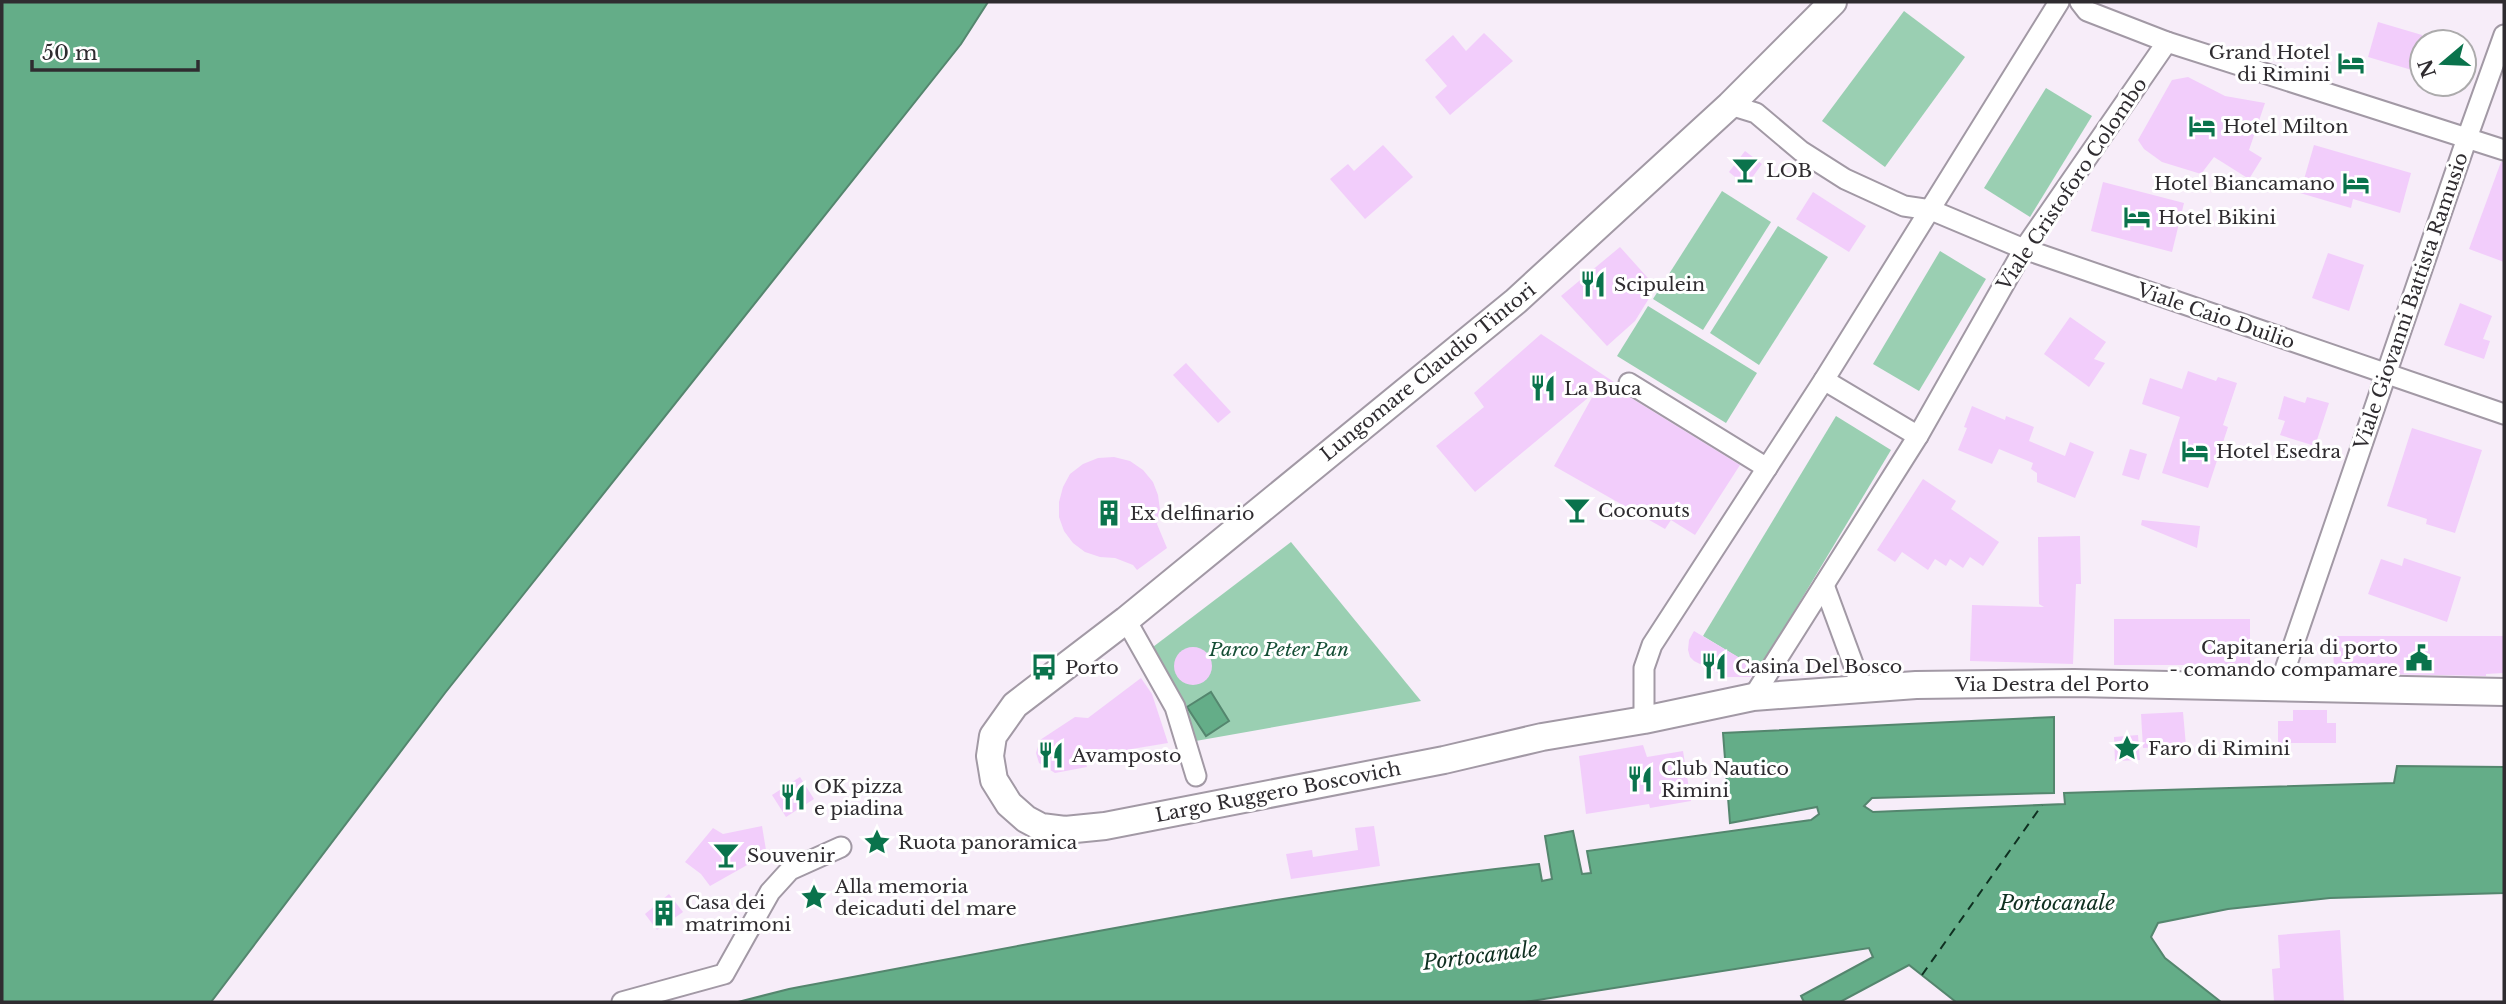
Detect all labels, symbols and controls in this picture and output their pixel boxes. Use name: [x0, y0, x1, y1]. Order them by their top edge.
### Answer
scale bar: [32, 28, 198, 72]
north arrow: [2408, 28, 2478, 98]
text: 50 m: [42, 40, 98, 66]
place label: Grand Hotel di Rimini: [2209, 41, 2331, 86]
hotel icon: Grand Hotel di Rimini: [2336, 48, 2366, 78]
text: N: [2414, 56, 2441, 81]
street label: Viale Cristoforo Colombo: [1992, 73, 2152, 296]
hotel icon: Hotel Milton: [2187, 111, 2217, 141]
place label: Hotel Milton: [2223, 115, 2348, 138]
street label: Viale Giovanni Battista Ramusio: [2349, 149, 2473, 454]
bar icon: LOB: [1730, 155, 1760, 185]
place label: LOB: [1766, 159, 1812, 182]
hotel icon: Hotel Biancamano: [2341, 168, 2371, 198]
place label: Hotel Biancamano: [2154, 172, 2335, 195]
hotel icon: Hotel Bikini: [2122, 202, 2152, 232]
place label: Hotel Bikini: [2158, 206, 2277, 229]
restaurant icon: Scipulein: [1578, 269, 1608, 299]
place label: Scipulein: [1614, 273, 1705, 296]
street label: Lungomare Claudio Tintori: [1316, 278, 1541, 466]
street label: Viale Caio Duilio: [2133, 278, 2298, 354]
restaurant icon: La Buca: [1528, 373, 1558, 403]
place label: La Buca: [1564, 377, 1642, 400]
hotel icon: Hotel Esedra: [2180, 436, 2210, 466]
place label: Hotel Esedra: [2216, 440, 2341, 463]
bar icon: Coconuts: [1562, 495, 1592, 525]
building icon: Ex delfinario: [1094, 498, 1124, 528]
place label: Coconuts: [1598, 499, 1690, 522]
place label: Ex delfinario: [1130, 502, 1254, 525]
place label: Capitaneria di porto - comando compamare: [2169, 636, 2398, 681]
park label: Parco Peter Pan: [1208, 638, 1349, 661]
public building icon: Capitaneria di porto - comando compamare: [2404, 643, 2434, 673]
restaurant icon: Casina Del Bosco: [1699, 651, 1729, 681]
bus stop icon: Porto: [1029, 652, 1059, 682]
place label: Casina Del Bosco: [1735, 655, 1902, 678]
place label: Porto: [1065, 656, 1119, 679]
street label: Via Destra del Porto: [1954, 673, 2149, 696]
place icon: Faro di Rimini: [2112, 733, 2142, 763]
place label: Faro di Rimini: [2148, 737, 2290, 760]
restaurant icon: Avamposto: [1036, 740, 1066, 770]
place label: Avamposto: [1071, 744, 1181, 767]
street label: Largo Ruggero Boscovich: [1153, 757, 1403, 827]
place label: Club Nautico Rimini: [1661, 757, 1789, 802]
restaurant icon: Club Nautico Rimini: [1625, 764, 1655, 794]
place label: OK pizza e piadina: [814, 775, 904, 820]
restaurant icon: OK pizza e piadina: [778, 782, 808, 812]
place icon: Ruota panoramica: [862, 827, 892, 857]
place label: Ruota panoramica: [898, 831, 1078, 854]
bar icon: Souvenir: [711, 840, 741, 870]
place label: Souvenir: [747, 844, 835, 867]
place label: Alla memoria deicaduti del mare: [834, 875, 1017, 920]
place icon: Alla memoria deicaduti del mare: [799, 882, 829, 912]
water label: Portocanale: [1998, 890, 2115, 916]
place label: Casa dei matrimoni: [685, 891, 792, 936]
building icon: Casa dei matrimoni: [649, 898, 679, 928]
water label: Portocanale: [1420, 936, 1539, 976]

